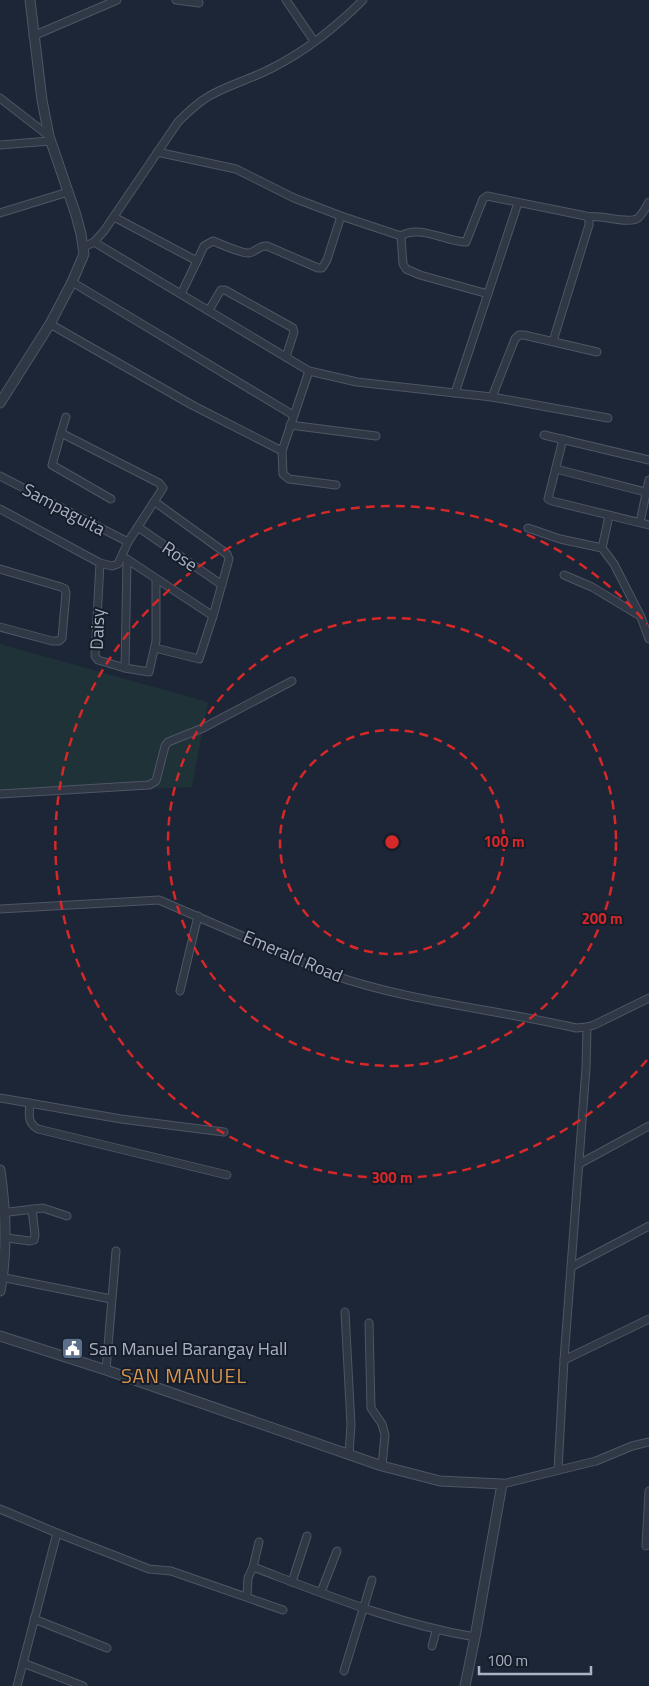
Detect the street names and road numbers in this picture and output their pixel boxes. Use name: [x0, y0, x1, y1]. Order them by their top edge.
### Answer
street label: Sampaguita: [18, 476, 110, 542]
street label: Rose: [157, 534, 203, 578]
street label: Daisy: [83, 607, 111, 650]
street label: Emerald Road: [239, 923, 347, 989]

